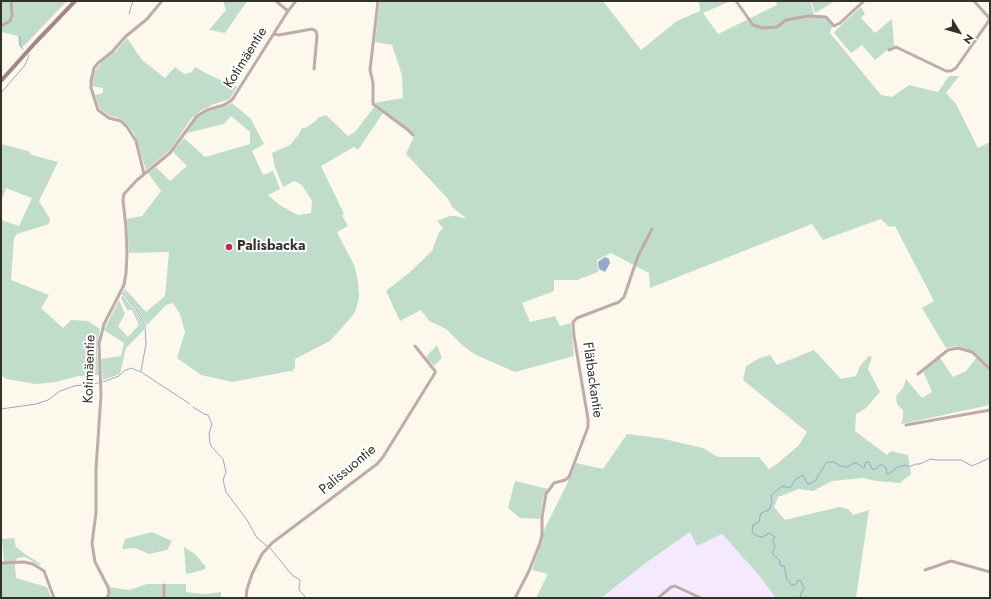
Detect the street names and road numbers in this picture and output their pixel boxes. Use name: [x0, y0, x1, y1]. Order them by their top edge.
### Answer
street label: Kotimäentie: [221, 24, 271, 92]
street label: Kotimäentie: [80, 334, 100, 404]
street label: Flätbackantie: [578, 341, 606, 419]
street label: Palissuontie: [316, 441, 380, 499]

